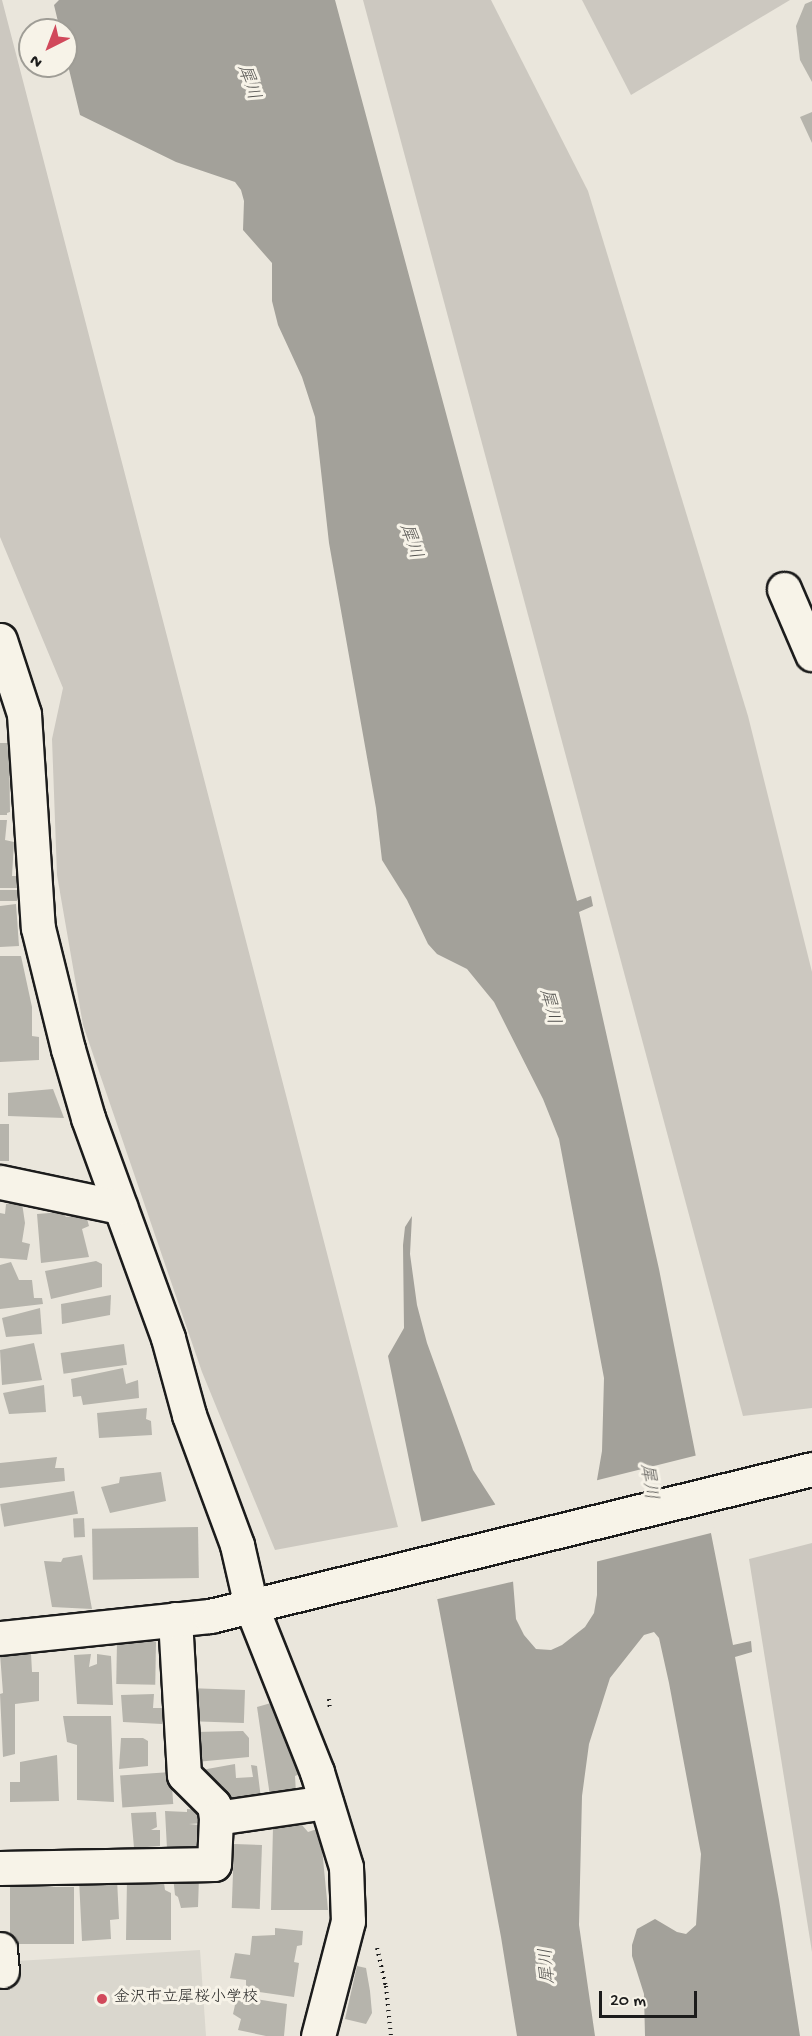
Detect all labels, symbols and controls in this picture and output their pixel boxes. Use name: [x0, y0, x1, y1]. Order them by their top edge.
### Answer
north arrow: [18, 18, 78, 78]
text: N: [27, 50, 47, 71]
water label: 犀川: [231, 62, 263, 104]
water label: 犀川: [393, 521, 425, 563]
water label: 犀川: [533, 987, 563, 1027]
water label: 犀川: [634, 1463, 660, 1501]
water label: 犀川: [537, 1947, 561, 1985]
scale bar: [602, 1979, 700, 2017]
place label: 金沢市立犀桜小学校: [114, 1989, 258, 2009]
text: 20 m: [610, 1991, 646, 2012]
marker: 金沢市立犀桜小学校: [95, 1992, 109, 2006]

